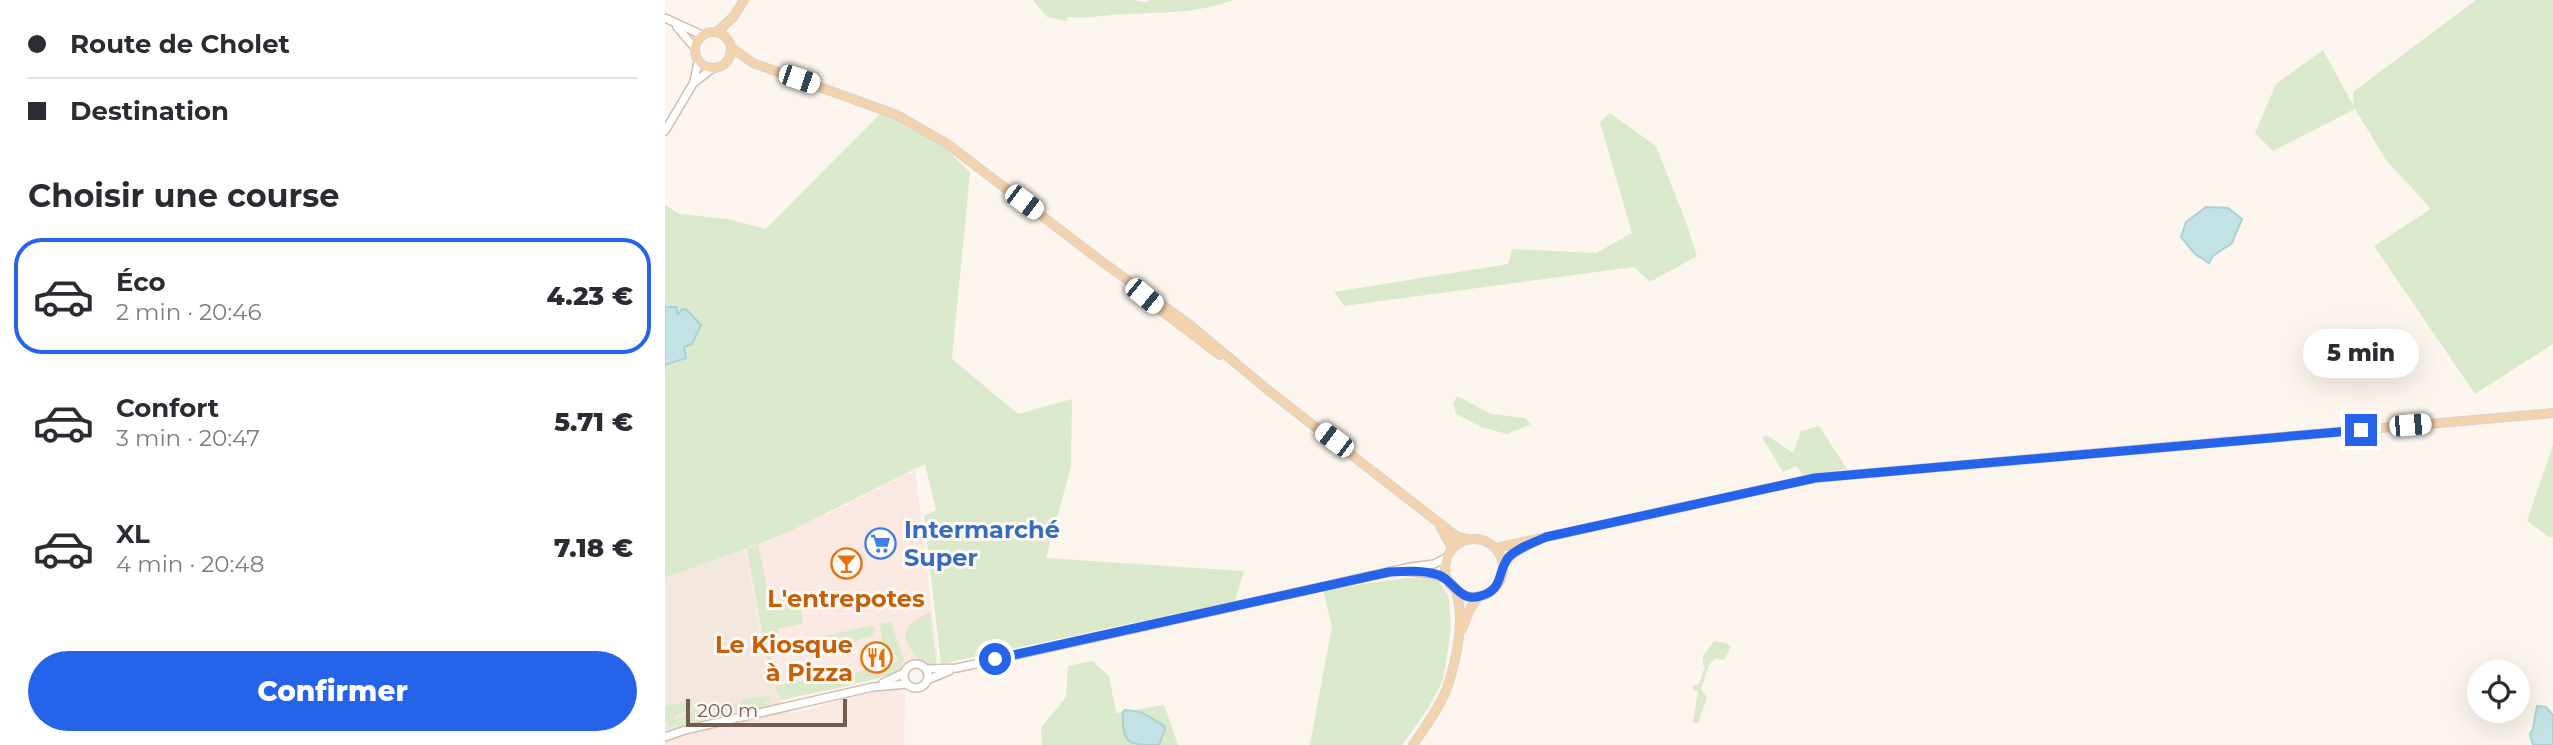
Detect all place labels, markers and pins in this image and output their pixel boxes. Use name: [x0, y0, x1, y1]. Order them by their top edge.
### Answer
place label: Intermarché Super: [904, 515, 1060, 572]
supermarket icon: Intermarché Super: [864, 526, 898, 560]
bar icon: L'entrepotes: [829, 547, 863, 581]
place label: L'entrepotes: [767, 584, 925, 613]
place label: Le Kiosque à Pizza: [715, 630, 853, 687]
restaurant icon: Le Kiosque à Pizza: [859, 641, 893, 675]

